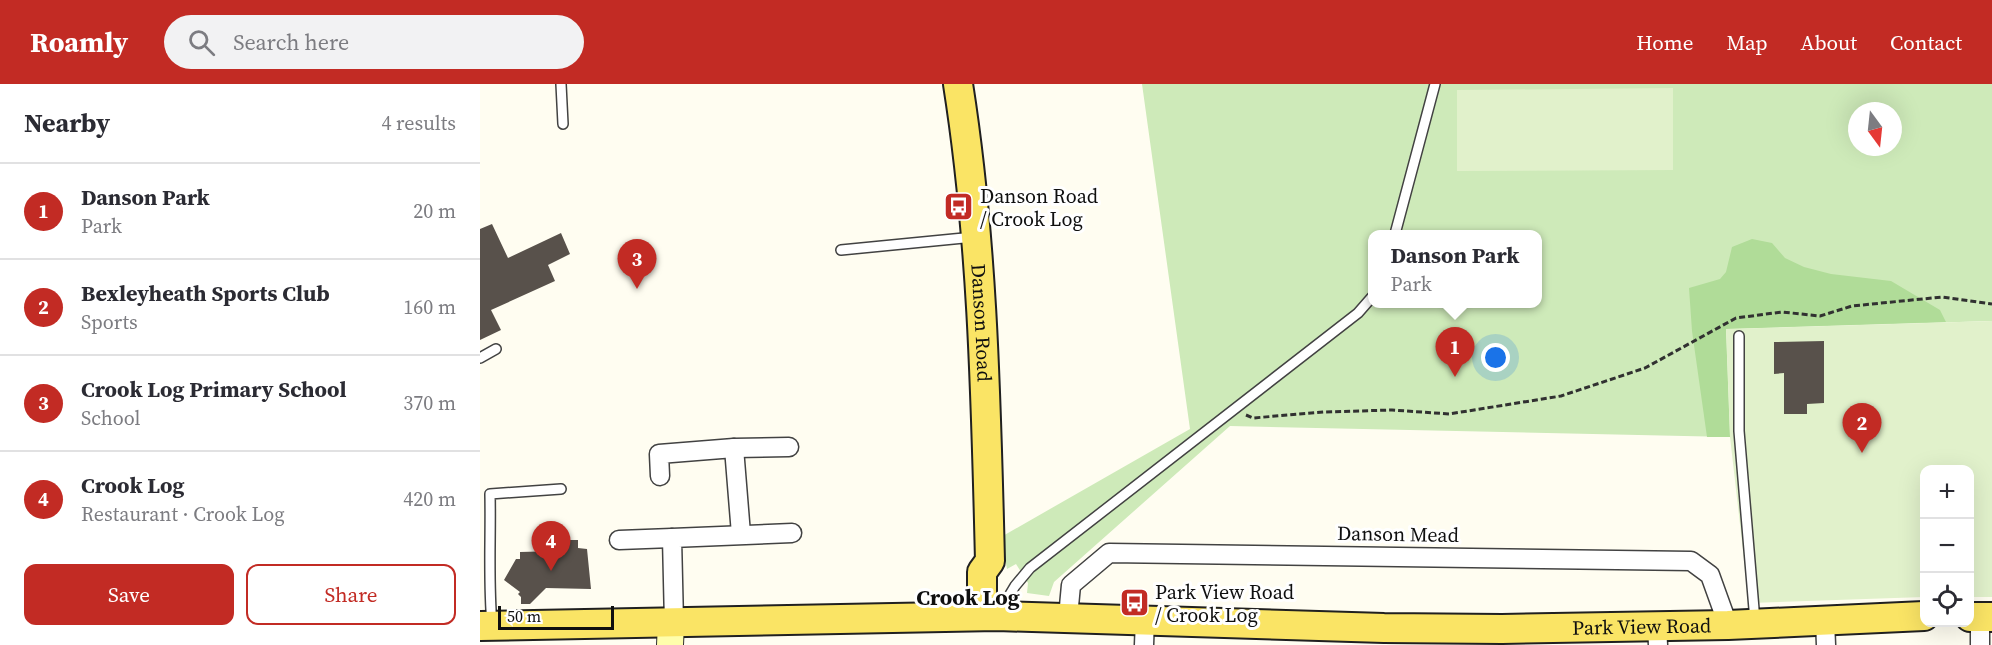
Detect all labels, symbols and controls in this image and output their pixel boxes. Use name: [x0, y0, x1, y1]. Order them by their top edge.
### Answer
search box: [164, 15, 584, 69]
text: Roamly: [30, 23, 128, 61]
icon: search: [185, 26, 218, 59]
text: Search here: [233, 27, 349, 57]
text: Home: [1636, 28, 1694, 57]
text: Map: [1727, 28, 1768, 57]
text: About: [1801, 28, 1857, 57]
text: Contact: [1890, 28, 1962, 57]
north arrow: [1848, 102, 1902, 156]
text: Nearby: [24, 105, 110, 141]
text: 4 results: [381, 109, 456, 137]
text: Danson Park: [81, 182, 210, 212]
place label: Danson Road / Crook Log: [980, 182, 1099, 233]
bus stop icon: Danson Road / Crook Log: [943, 191, 975, 223]
text: 1: [38, 197, 49, 225]
text: 20 m: [413, 197, 456, 225]
text: Park: [81, 212, 122, 240]
popup: [1368, 230, 1542, 308]
pin: 3: [618, 240, 656, 289]
text: Danson Park: [1391, 240, 1519, 270]
street label: Danson Road: [964, 263, 999, 383]
text: Park: [1391, 270, 1432, 298]
text: Bexleyheath Sports Club: [81, 278, 330, 308]
text: 2: [38, 293, 49, 321]
text: 160 m: [403, 293, 456, 321]
text: Sports: [81, 308, 138, 336]
pin: 1: [1436, 328, 1474, 377]
your location: [1481, 343, 1510, 372]
text: Crook Log Primary School: [81, 374, 347, 404]
text: 3: [38, 389, 49, 417]
text: 370 m: [403, 389, 456, 417]
text: School: [81, 404, 141, 432]
pin: 2: [1842, 404, 1882, 453]
map controls: [1920, 465, 1974, 627]
button: +: [1920, 465, 1974, 519]
text: Crook Log: [81, 470, 185, 500]
text: 4: [38, 485, 49, 513]
text: 420 m: [403, 485, 456, 513]
text: Restaurant · Crook Log: [81, 500, 285, 528]
street label: Danson Mead: [1337, 519, 1460, 549]
button: −: [1920, 519, 1974, 573]
pin: 4: [532, 522, 570, 571]
button: Save: [24, 564, 234, 625]
button: Share: [246, 564, 456, 625]
button: locate: [1920, 573, 1974, 627]
place label: Park View Road / Crook Log: [1155, 578, 1295, 629]
district label: Crook Log: [916, 582, 1020, 612]
bus stop icon: Park View Road / Crook Log: [1118, 587, 1150, 619]
scale bar: [498, 603, 614, 630]
text: 50 m: [507, 605, 541, 627]
street label: Park View Road: [1572, 611, 1712, 642]

